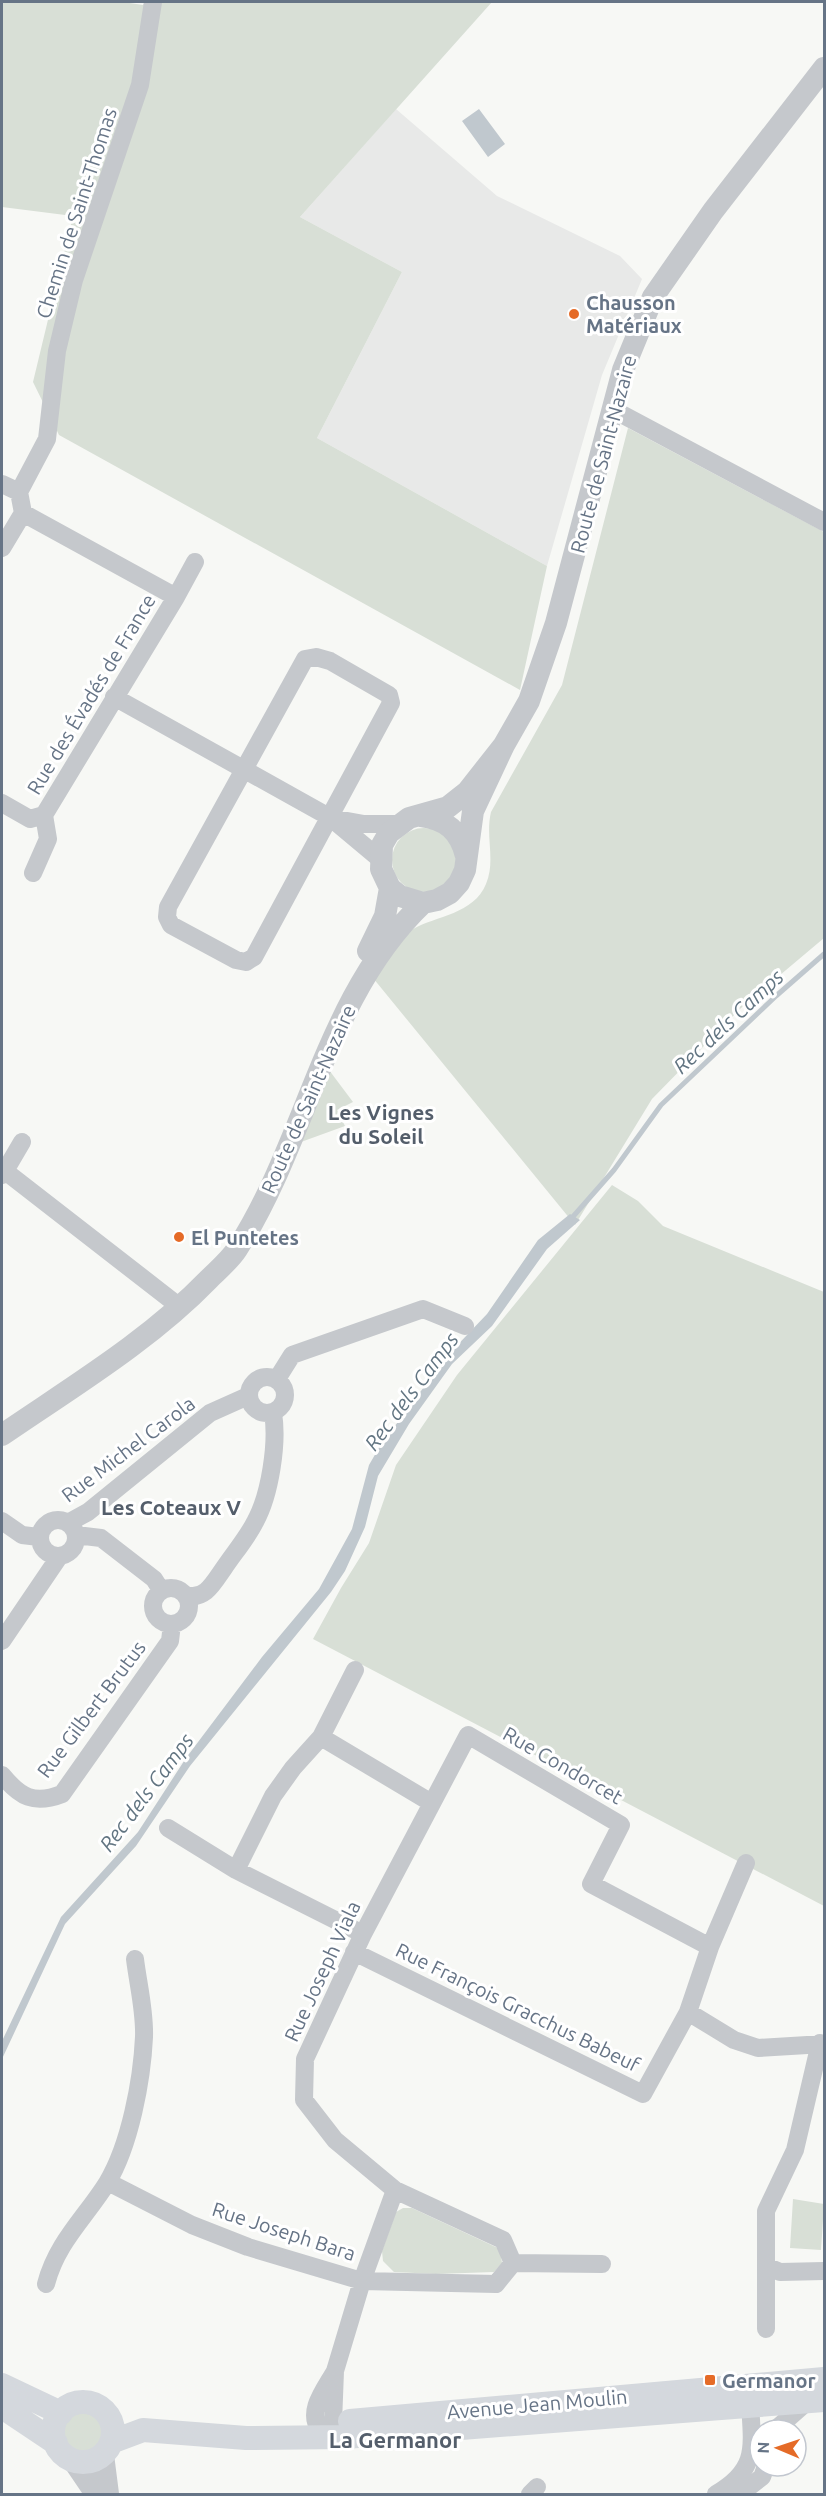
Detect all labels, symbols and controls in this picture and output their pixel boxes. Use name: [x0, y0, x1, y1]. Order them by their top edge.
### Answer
street label: Chemin de Saint-Thomas: [31, 105, 121, 321]
place label: Chausson Matériaux: [586, 291, 682, 337]
marker: Chausson Matériaux: [567, 307, 581, 321]
street label: Route de Saint-Nazaire: [565, 353, 641, 555]
street label: Rue des Évadés de France: [22, 590, 160, 798]
water label: Rec dels Camps: [668, 964, 788, 1078]
street label: Route de Saint-Nazaire: [256, 1001, 360, 1197]
district label: Les Vignes du Soleil: [328, 1100, 434, 1148]
place label: El Puntetes: [191, 1226, 299, 1249]
marker: El Puntetes: [172, 1230, 186, 1244]
water label: Rec dels Camps: [359, 1327, 463, 1455]
street label: Rue Michel Carola: [57, 1391, 199, 1507]
district label: Les Coteaux V: [101, 1495, 241, 1519]
street label: Rue Gilbert Brutus: [32, 1636, 150, 1782]
street label: Rue Condorcet: [499, 1722, 627, 1809]
water label: Rec dels Camps: [94, 1728, 198, 1856]
street label: Rue Joseph Viala: [279, 1897, 365, 2045]
street label: Rue François Gracchus Babeuf: [392, 1938, 644, 2076]
street label: Rue Joseph Bara: [209, 2197, 359, 2265]
place label: Germanor: [722, 2369, 816, 2392]
marker: Germanor: [703, 2373, 717, 2387]
street label: Avenue Jean Moulin: [446, 2385, 628, 2423]
north arrow: [748, 2418, 808, 2478]
district label: La Germanor: [329, 2427, 461, 2452]
text: N: [754, 2441, 772, 2454]

